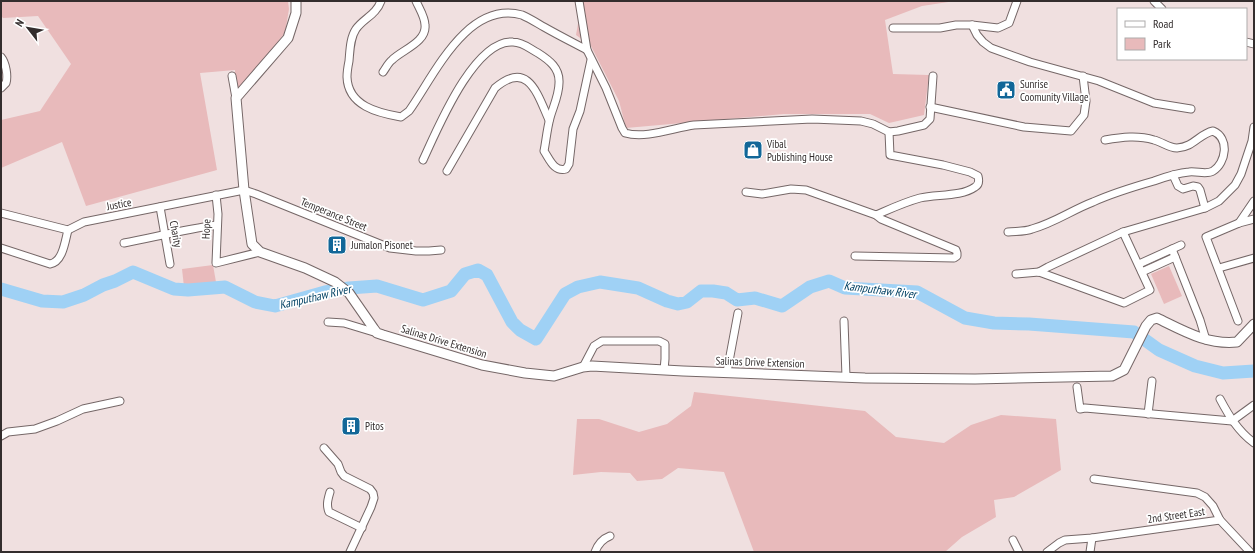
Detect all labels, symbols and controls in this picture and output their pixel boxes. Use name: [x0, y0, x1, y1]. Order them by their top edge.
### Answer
north arrow: [8, 8, 48, 48]
legend: [1117, 8, 1247, 60]
text: Road: [1153, 16, 1173, 31]
text: N: [12, 17, 27, 29]
text: Park: [1153, 36, 1171, 51]
place label: Sunrise Coomunity Village: [1020, 77, 1089, 104]
public building icon: Sunrise Coomunity Village: [995, 79, 1017, 101]
place label: Vibal Publishing House: [766, 137, 833, 164]
shop icon: Vibal Publishing House: [742, 139, 764, 161]
street label: Temperance Street: [299, 194, 369, 234]
street label: Justice: [104, 195, 133, 213]
street label: Hope: [198, 218, 214, 239]
street label: Charity: [167, 220, 186, 249]
building icon: Jumalon Pisonet: [326, 234, 348, 256]
place label: Jumalon Pisonet: [350, 238, 413, 252]
water label: Kamputhaw River: [843, 278, 919, 302]
water label: Kamputhaw River: [278, 281, 354, 312]
street label: Salinas Drive Extension: [399, 321, 489, 361]
street label: Salinas Drive Extension: [715, 353, 805, 371]
building icon: Pitos: [340, 415, 362, 437]
place label: Pitos: [365, 419, 384, 433]
street label: 2nd Street East: [1146, 504, 1206, 526]

